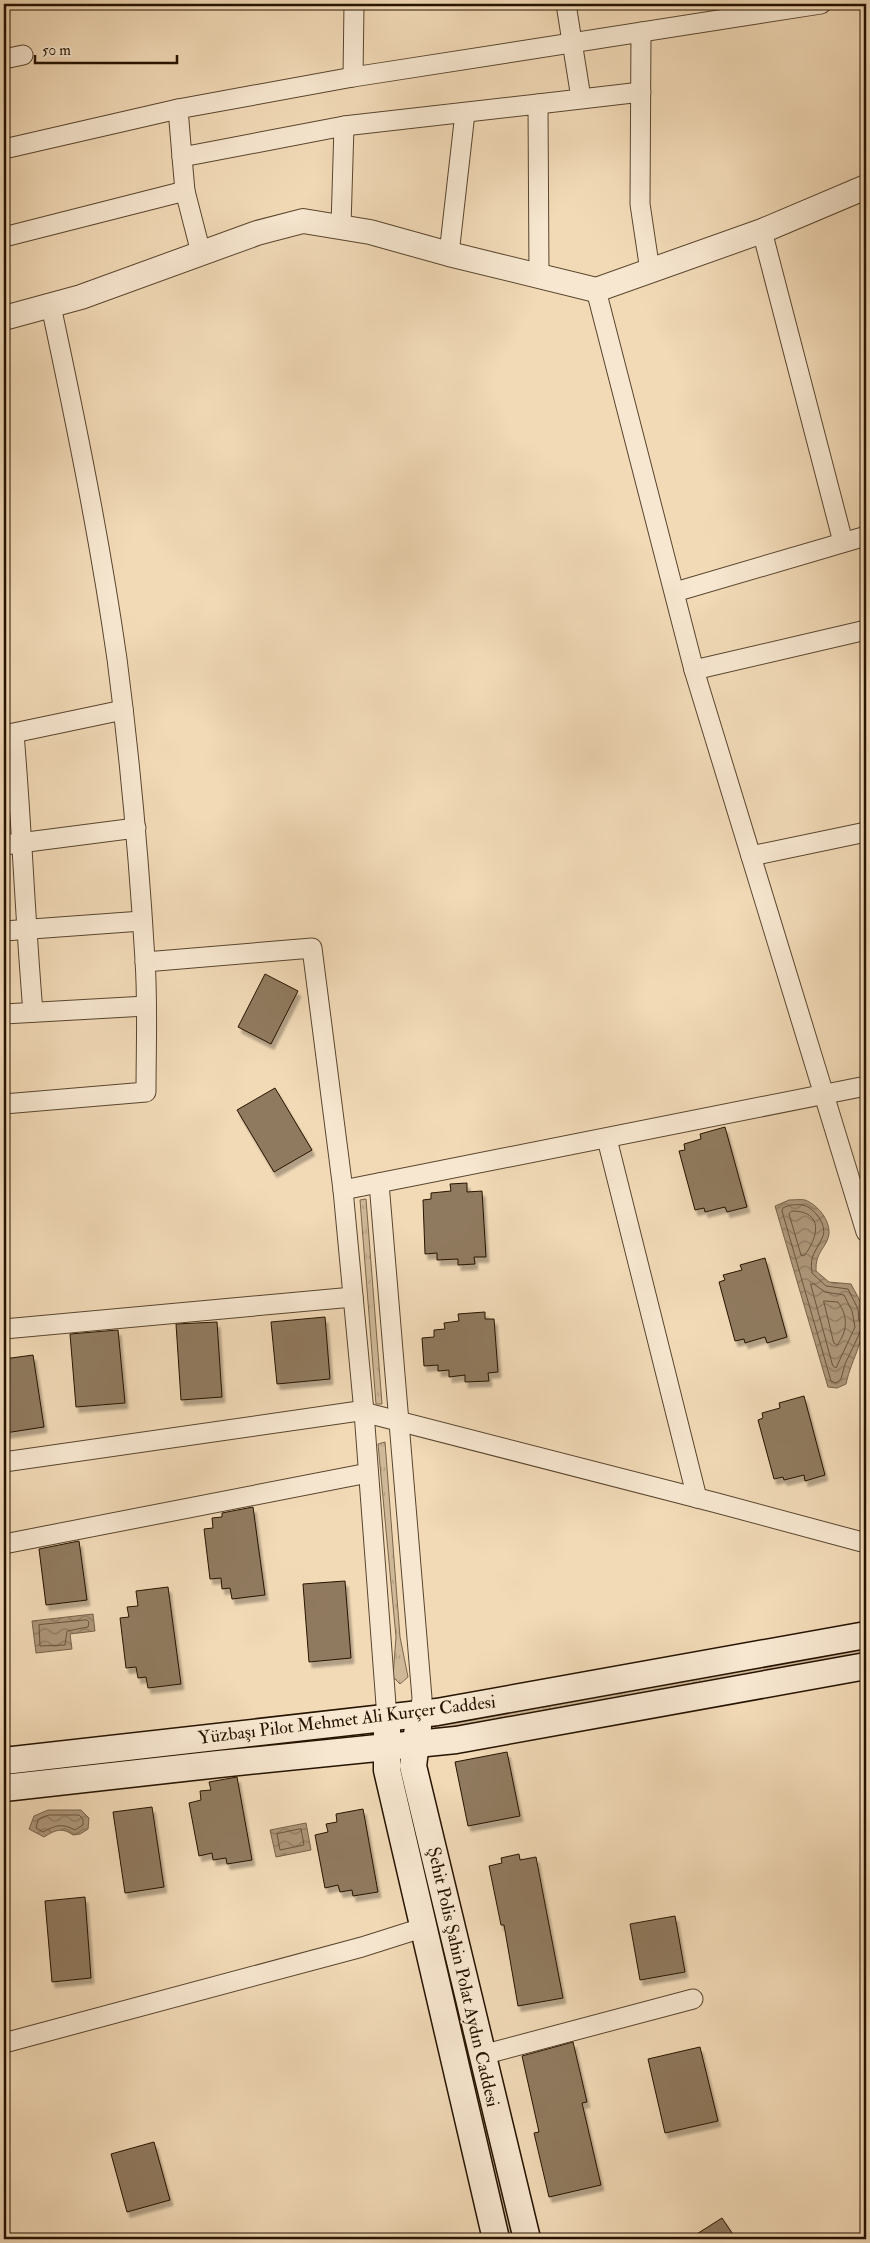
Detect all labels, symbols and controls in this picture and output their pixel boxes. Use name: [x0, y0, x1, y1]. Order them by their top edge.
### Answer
scale bar: [35, 32, 178, 64]
text: 50 m: [42, 41, 71, 60]
street label: Yüzbaşı Pilot Mehmet Ali Kurçer Caddesi: [197, 1690, 497, 1750]
street label: Şehit Polis Şahin Polat Aydın Caddesi: [422, 1845, 504, 2110]

